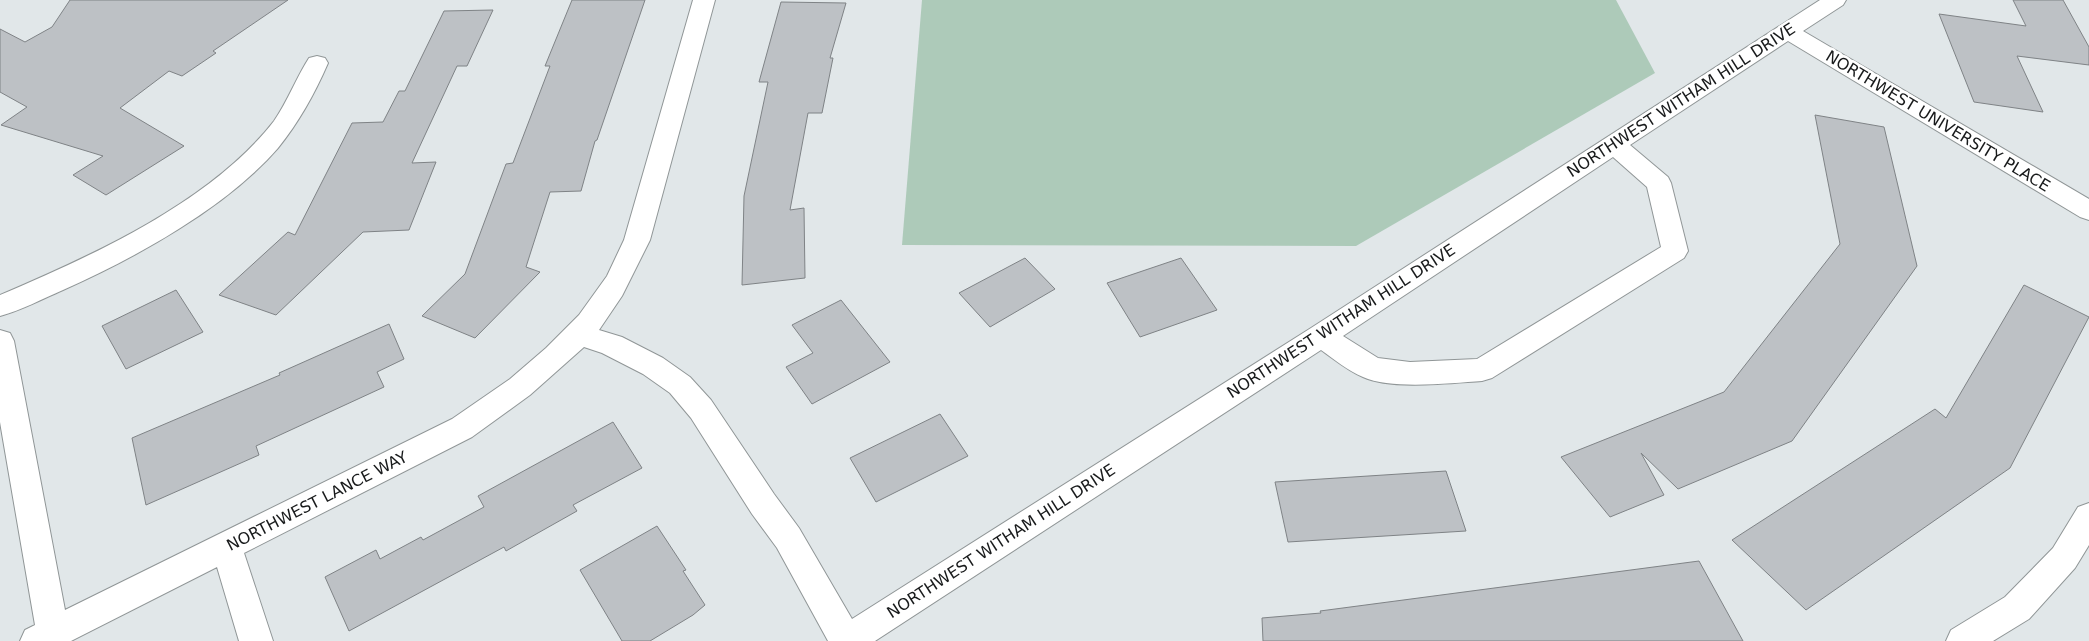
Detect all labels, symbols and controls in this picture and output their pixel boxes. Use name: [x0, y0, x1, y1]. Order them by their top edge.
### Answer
street label: NORTHWEST WITHAM HILL DRIVE: [1563, 19, 1799, 181]
street label: NORTHWEST UNIVERSITY PLACE: [1822, 46, 2054, 196]
street label: NORTHWEST WITHAM HILL DRIVE: [1223, 240, 1459, 402]
street label: NORTHWEST LANCE WAY: [223, 447, 411, 555]
street label: NORTHWEST WITHAM HILL DRIVE: [883, 460, 1119, 622]

